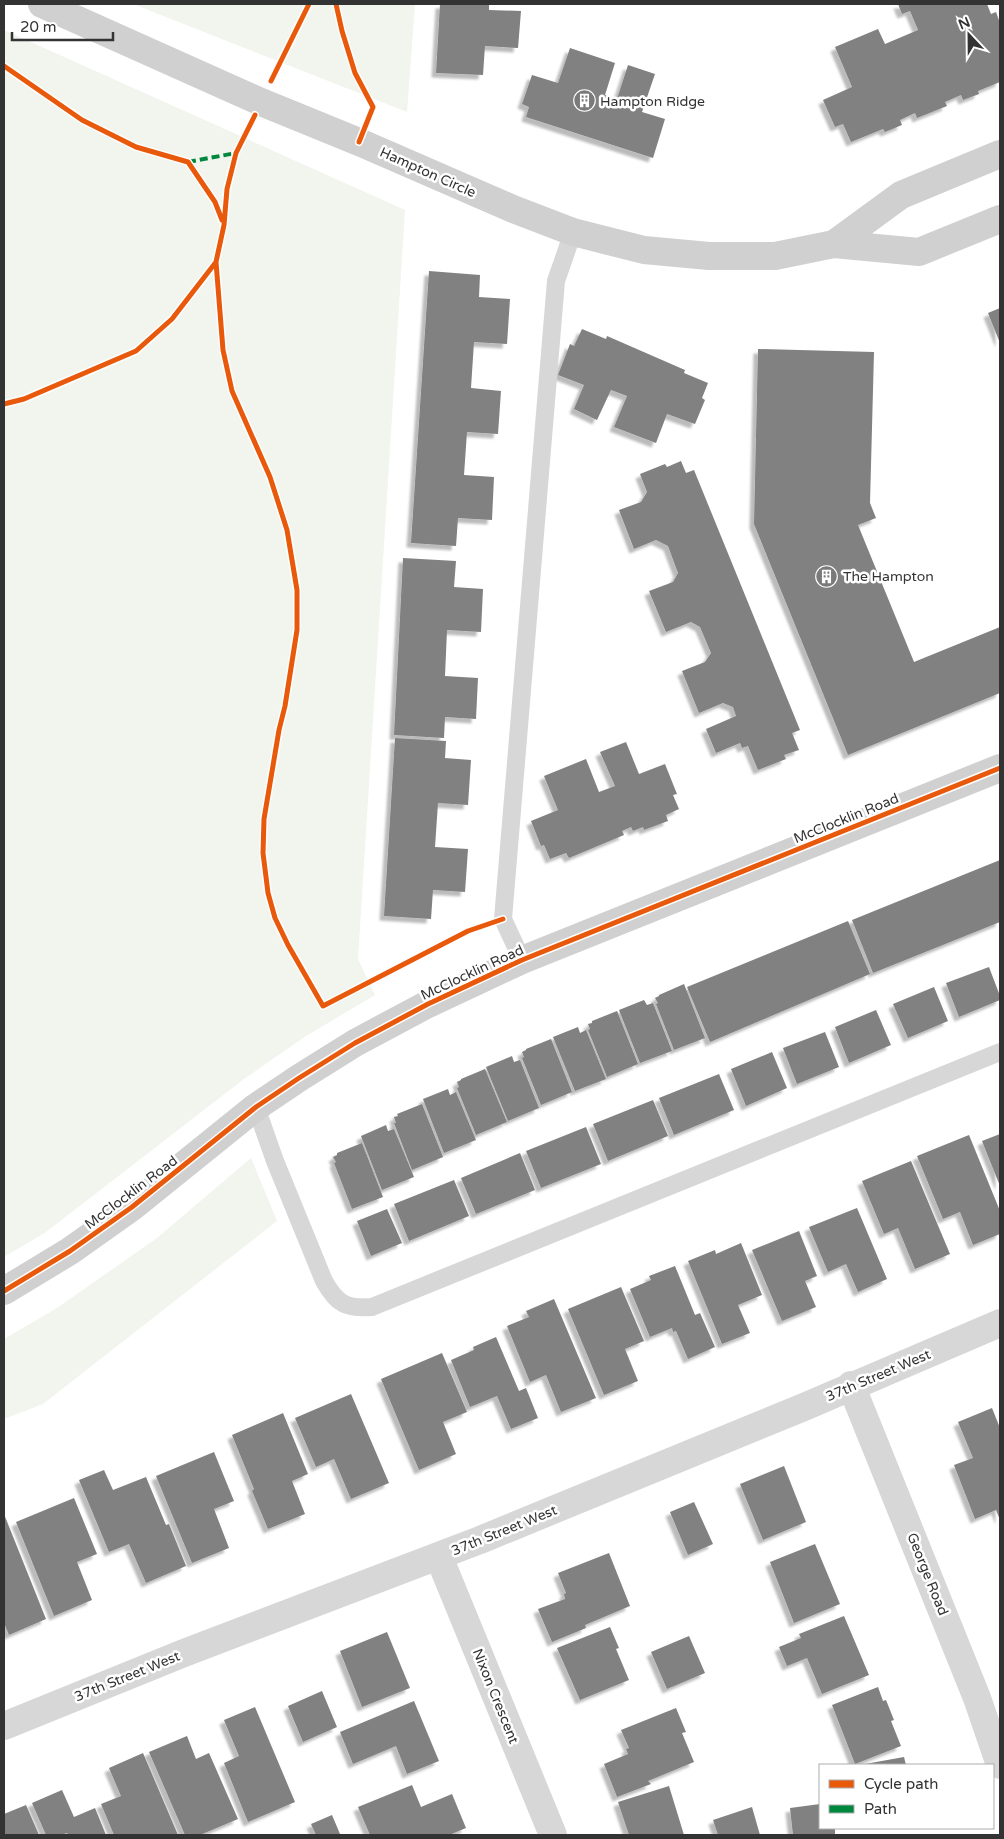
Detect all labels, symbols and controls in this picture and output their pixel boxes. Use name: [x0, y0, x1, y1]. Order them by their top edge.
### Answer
scale bar: [12, 10, 114, 42]
north arrow: [944, 10, 994, 60]
text: N: [956, 13, 973, 33]
text: 20 m: [20, 18, 57, 36]
building icon: Hampton Ridge: [572, 89, 596, 113]
place label: Hampton Ridge: [600, 93, 705, 110]
street label: Hampton Circle: [377, 144, 478, 201]
building icon: The Hampton: [815, 564, 839, 588]
place label: The Hampton: [843, 568, 934, 585]
street label: McClocklin Road: [791, 790, 901, 847]
street label: McClocklin Road: [418, 941, 526, 1004]
street label: McClocklin Road: [82, 1152, 181, 1233]
street label: 37th Street West: [823, 1345, 934, 1405]
street label: 37th Street West: [449, 1501, 560, 1559]
street label: George Road: [903, 1530, 952, 1618]
street label: Nixon Crescent: [469, 1646, 523, 1747]
street label: 37th Street West: [72, 1647, 183, 1705]
legend: [819, 1764, 994, 1829]
text: Cycle path: [864, 1775, 938, 1793]
text: Path: [864, 1800, 897, 1818]

